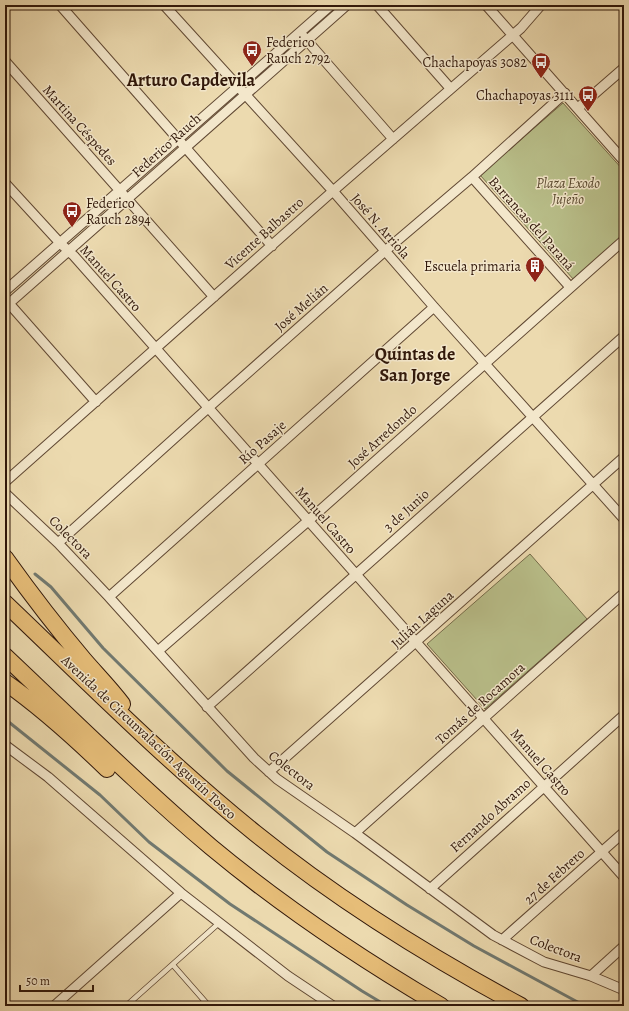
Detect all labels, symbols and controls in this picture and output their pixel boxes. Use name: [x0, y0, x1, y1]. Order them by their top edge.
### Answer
place label: Federico Rauch 2792: [266, 33, 330, 68]
bus stop icon: Federico Rauch 2792: [241, 39, 263, 67]
bus stop icon: Chachapoyas 3082: [530, 51, 552, 79]
place label: Chachapoyas 3082: [422, 53, 527, 72]
district label: Arturo Capdevila: [126, 68, 255, 92]
street label: Martina Céspedes: [38, 81, 121, 170]
bus stop icon: Chachapoyas 3111: [577, 84, 599, 112]
place label: Chachapoyas 3111: [476, 86, 574, 105]
street label: Federico Rauch: [128, 109, 205, 182]
street label: Barrancas del Paraná: [484, 172, 579, 275]
park label: Plaza Exodo Jujeño: [536, 174, 600, 209]
street label: José N. Arriola: [347, 189, 415, 264]
street label: Vicente Balbastro: [220, 193, 308, 274]
place label: Federico Rauch 2894: [86, 194, 151, 229]
bus stop icon: Federico Rauch 2894: [61, 200, 83, 228]
street label: Manuel Castro: [76, 241, 146, 316]
building icon: Escuela primaria: [524, 255, 546, 283]
place label: Escuela primaria: [424, 257, 521, 276]
street label: José Melián: [271, 279, 332, 336]
district label: Quintas de San Jorge: [375, 342, 455, 387]
street label: José Arredondo: [344, 400, 421, 473]
street label: Río Pasaje: [234, 416, 290, 469]
street label: Manuel Castro: [291, 483, 360, 558]
street label: 3 de Junio: [379, 485, 433, 536]
street label: Colectora: [45, 511, 97, 564]
street label: Julián Laguna: [387, 586, 458, 653]
street label: Avenida de Circunvalación Agustín Tosco: [56, 650, 240, 824]
street label: Tomás de Rocamora: [431, 658, 530, 749]
street label: Manuel Castro: [506, 725, 575, 800]
street label: Colectora: [264, 746, 319, 795]
street label: Fernando Abramo: [446, 774, 535, 857]
street label: 27 de Febrero: [520, 844, 589, 909]
street label: Colectora: [527, 930, 585, 967]
scale bar: [20, 967, 93, 993]
text: 50 m: [26, 973, 50, 989]

